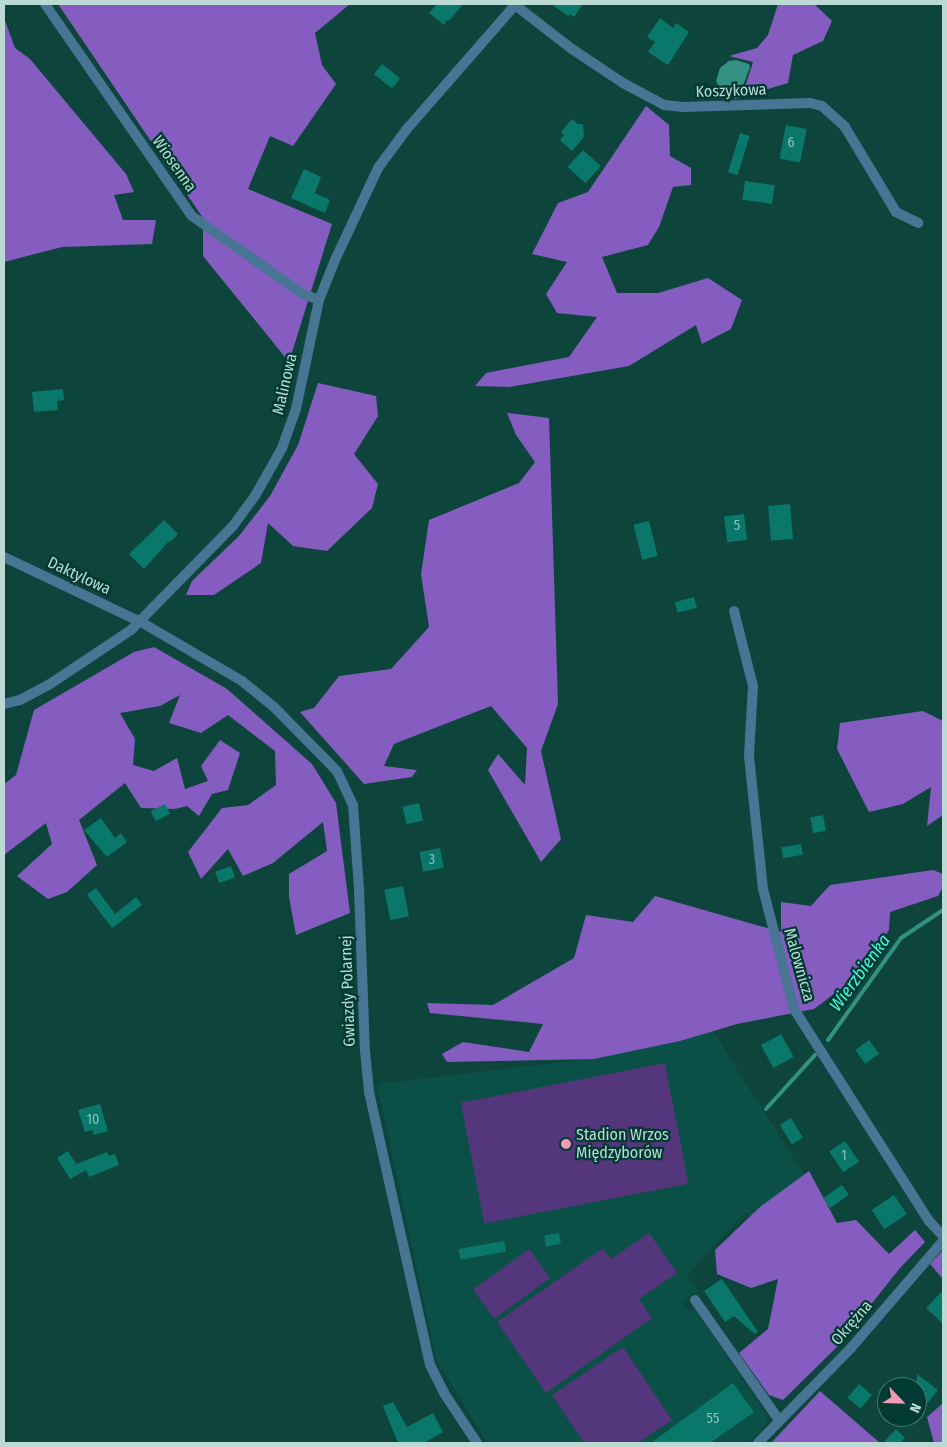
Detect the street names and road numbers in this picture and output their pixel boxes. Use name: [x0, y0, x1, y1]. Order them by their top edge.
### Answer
street label: Koszykowa: [695, 80, 767, 102]
street label: Wiosenna: [148, 132, 200, 196]
street label: Malinowa: [269, 352, 301, 416]
street label: Daktylowa: [44, 553, 114, 599]
street label: Malownicza: [779, 926, 819, 1004]
street label: Gwiazdy Polarnej: [336, 935, 360, 1047]
street label: Okrężna: [827, 1297, 877, 1349]

